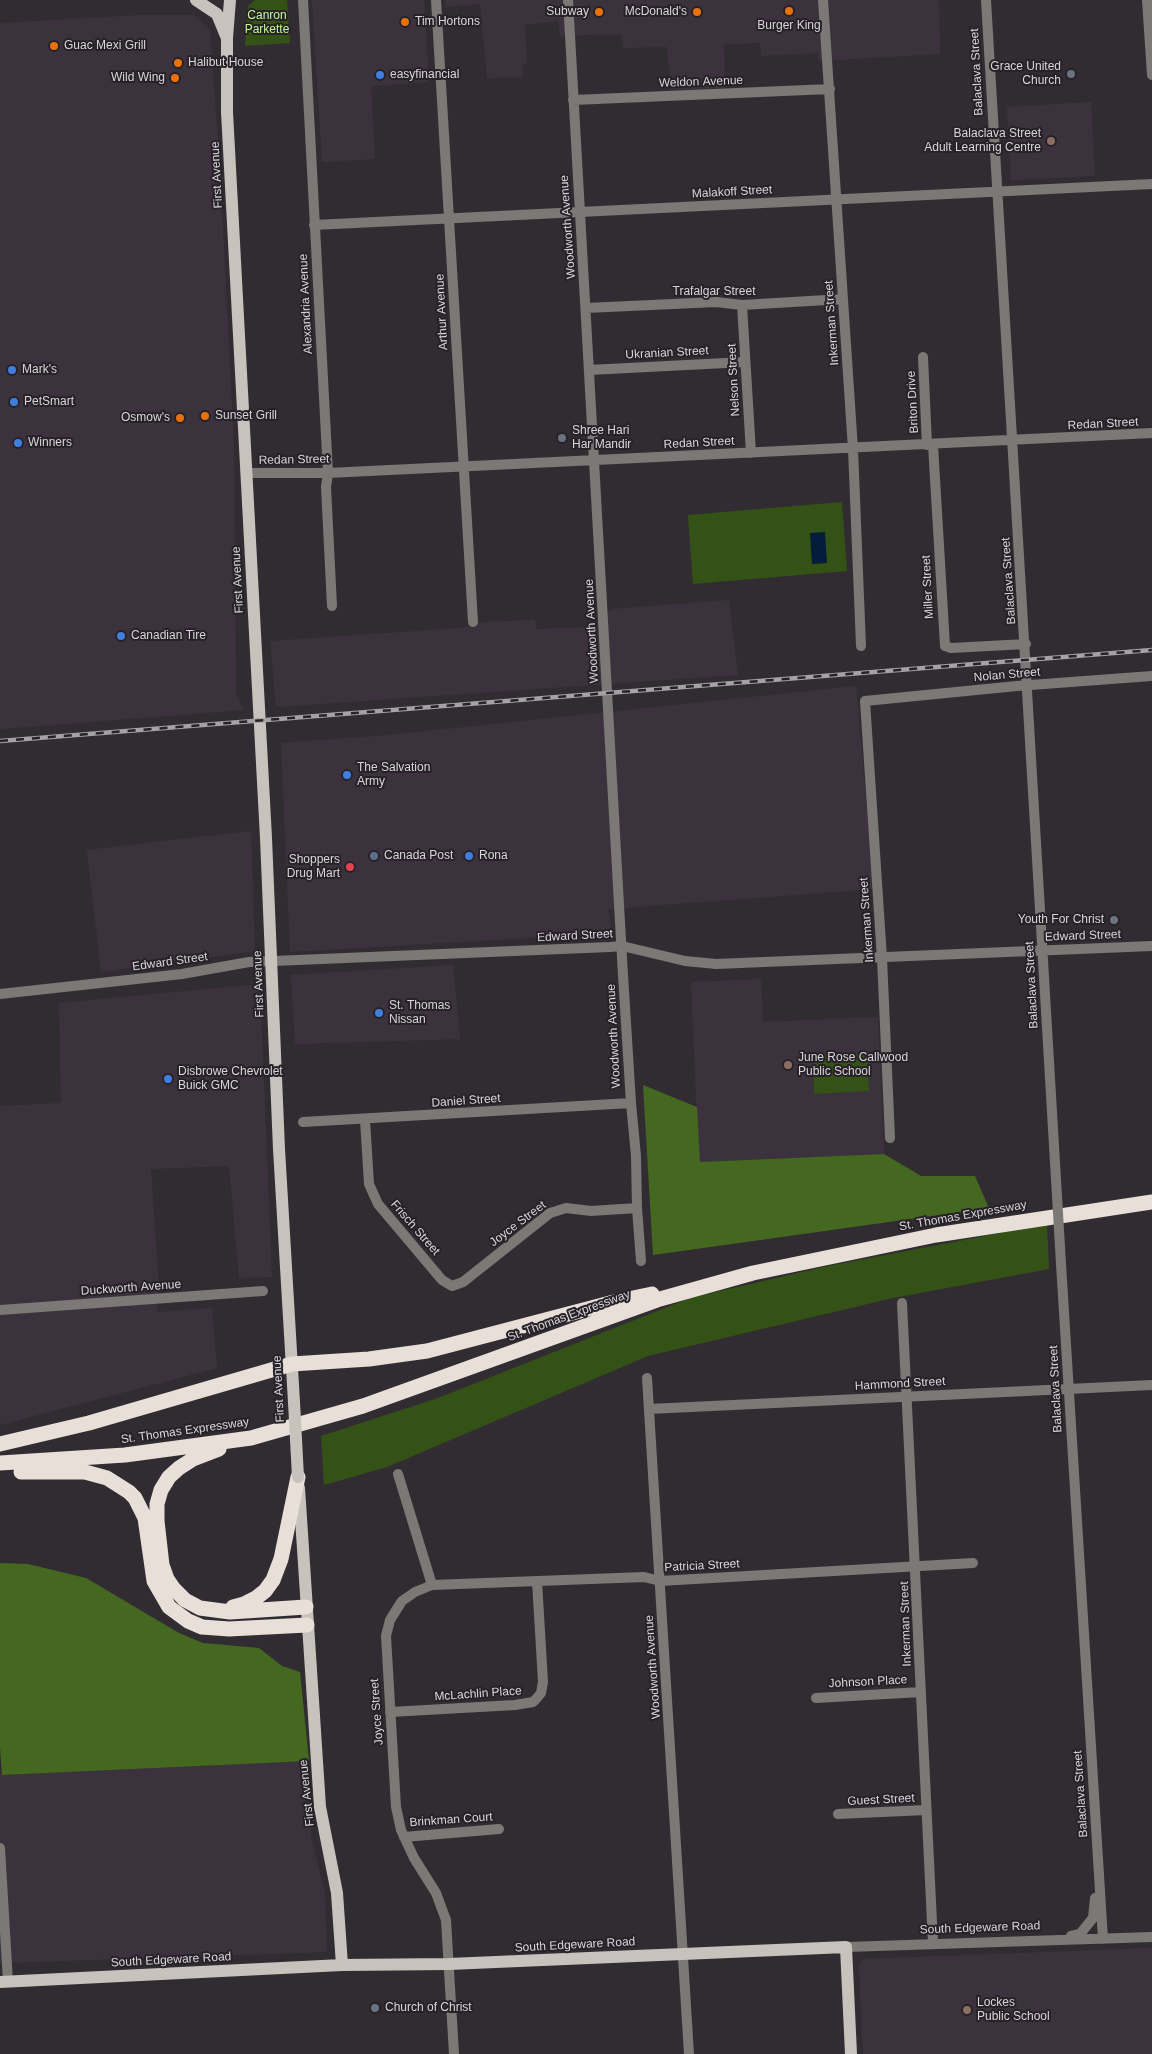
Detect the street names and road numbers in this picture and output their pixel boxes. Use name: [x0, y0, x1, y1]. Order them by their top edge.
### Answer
street label: Balaclava Street: [968, 28, 986, 116]
street label: Weldon Avenue: [659, 73, 743, 91]
street label: First Avenue: [208, 141, 226, 209]
street label: Woodworth Avenue: [557, 174, 579, 280]
street label: Malakoff Street: [691, 183, 773, 201]
street label: Alexandria Avenue: [296, 253, 316, 355]
street label: Arthur Avenue: [433, 273, 451, 351]
street label: Inkerman Street: [822, 280, 842, 366]
street label: Trafalgar Street: [673, 285, 755, 299]
street label: Nelson Street: [725, 343, 743, 417]
street label: Ukranian Street: [625, 344, 709, 362]
street label: Briton Drive: [904, 370, 922, 434]
street label: Redan Street: [1067, 415, 1139, 433]
street label: Redan Street: [663, 434, 735, 452]
street label: Redan Street: [259, 452, 329, 468]
street label: Balaclava Street: [999, 537, 1019, 625]
street label: First Avenue: [229, 546, 247, 614]
street label: Miller Street: [919, 555, 937, 619]
street label: Woodworth Avenue: [582, 579, 602, 683]
street label: Nolan Street: [973, 665, 1041, 685]
street label: Inkerman Street: [857, 877, 877, 963]
street label: Edward Street: [537, 927, 613, 945]
street label: Edward Street: [1045, 927, 1121, 945]
street label: Balaclava Street: [1023, 941, 1041, 1029]
street label: Edward Street: [131, 950, 209, 974]
street label: First Avenue: [251, 950, 267, 1018]
street label: Woodworth Avenue: [604, 984, 624, 1088]
street label: Daniel Street: [431, 1091, 501, 1111]
street label: Frisch Street: [387, 1198, 443, 1258]
street label: Joyce Street: [487, 1198, 549, 1250]
street label: St. Thomas Expressway: [898, 1198, 1028, 1234]
street label: Duckworth Avenue: [80, 1277, 182, 1299]
street label: St. Thomas Expressway: [506, 1287, 632, 1345]
street label: Balaclava Street: [1047, 1345, 1065, 1433]
street label: First Avenue: [270, 1355, 288, 1423]
street label: Hammond Street: [854, 1374, 946, 1394]
street label: St. Thomas Expressway: [120, 1415, 250, 1447]
street label: Patricia Street: [664, 1557, 740, 1575]
street label: Inkerman Street: [897, 1581, 915, 1667]
street label: Woodworth Avenue: [642, 1614, 664, 1720]
street label: Johnson Place: [828, 1673, 908, 1691]
street label: Joyce Street: [367, 1678, 387, 1746]
street label: McLachlin Place: [434, 1684, 522, 1704]
street label: Balaclava Street: [1071, 1750, 1091, 1838]
street label: First Avenue: [296, 1759, 318, 1827]
street label: Guest Street: [847, 1791, 915, 1809]
street label: Brinkman Court: [409, 1810, 493, 1830]
street label: South Edgeware Road: [919, 1919, 1041, 1937]
street label: South Edgeware Road: [514, 1935, 636, 1955]
street label: South Edgeware Road: [110, 1950, 232, 1970]

